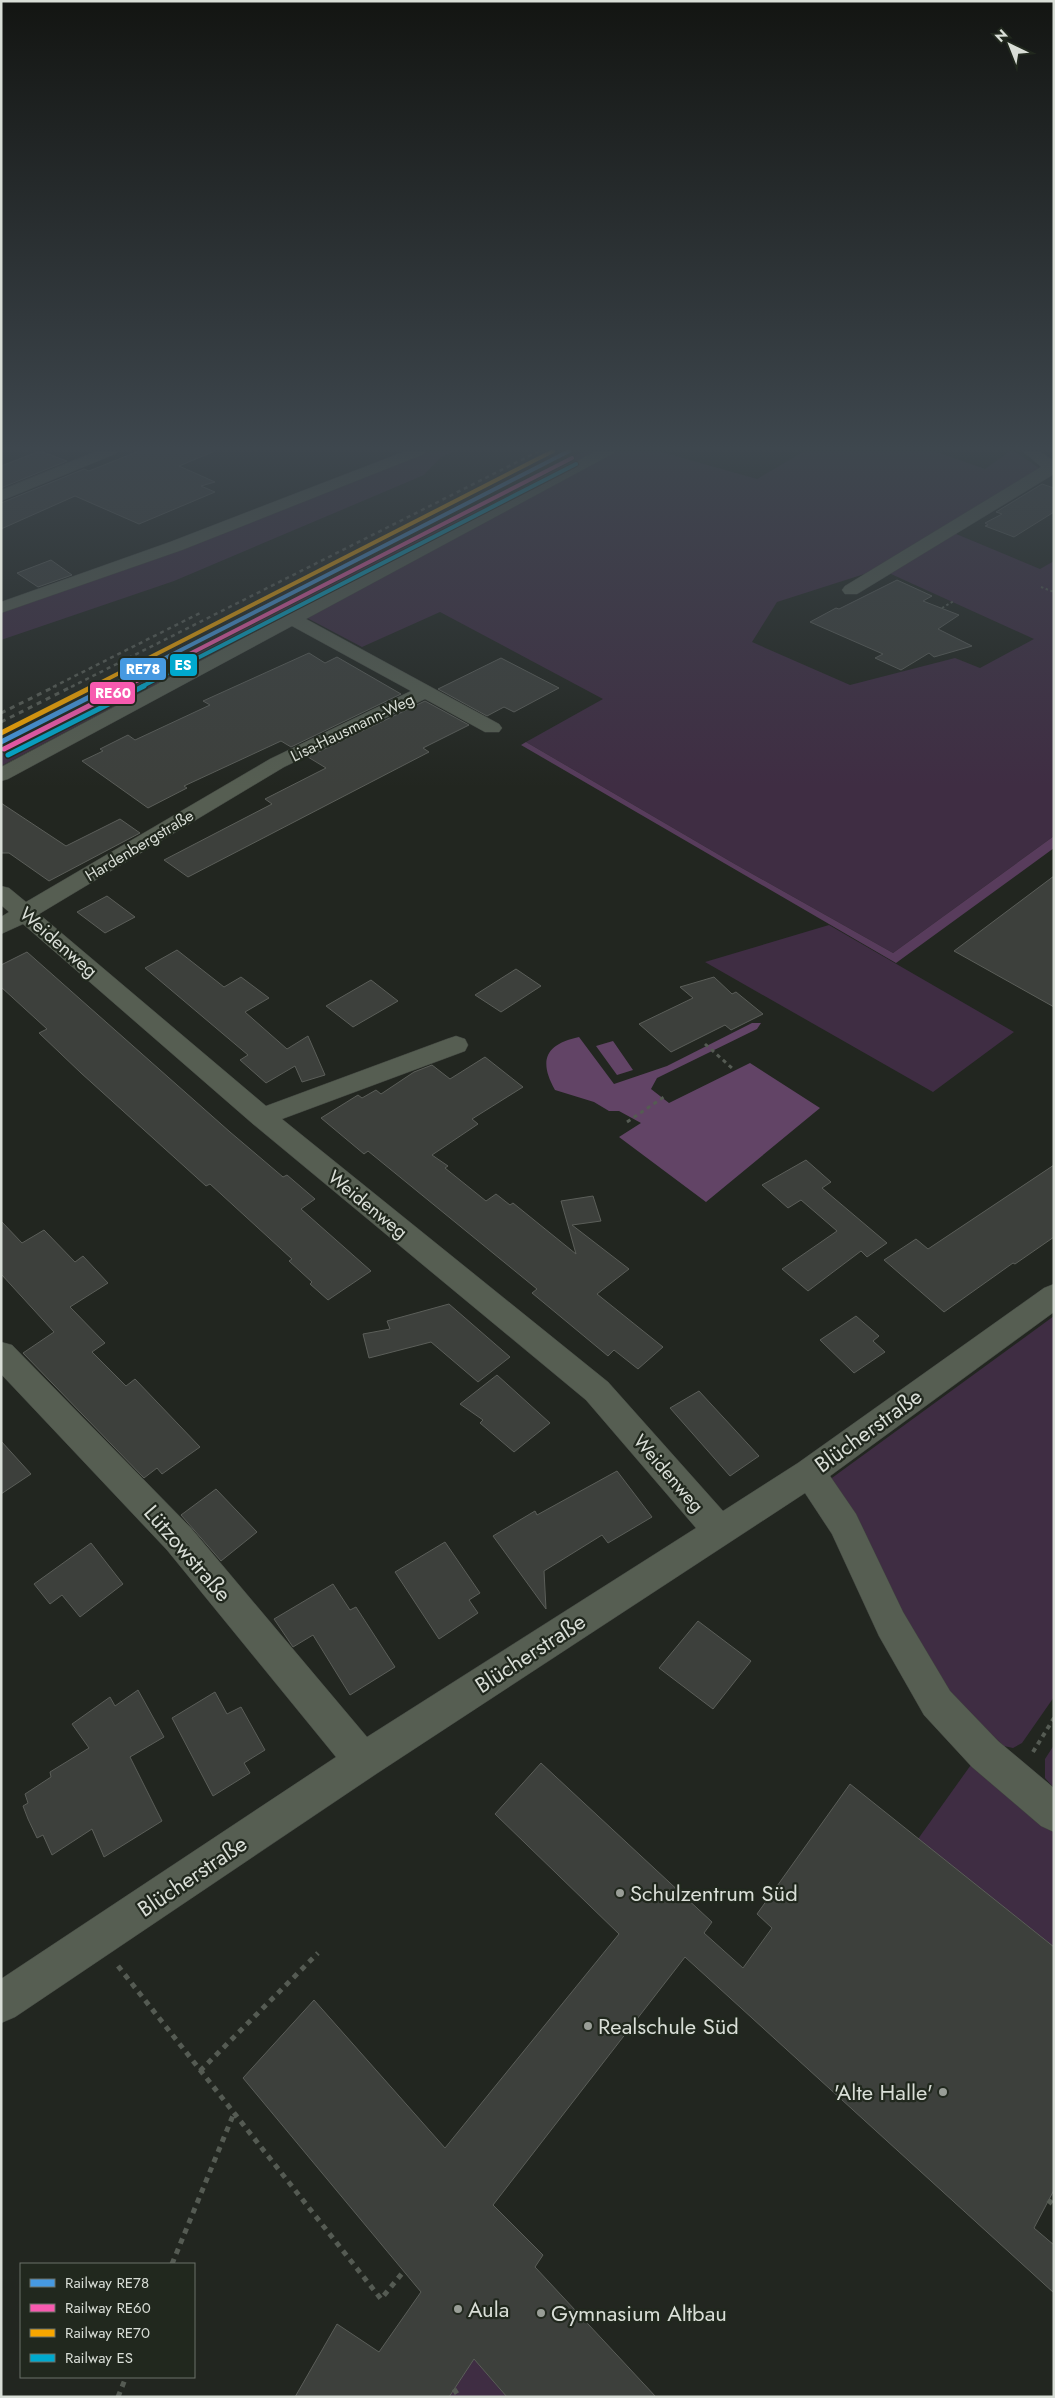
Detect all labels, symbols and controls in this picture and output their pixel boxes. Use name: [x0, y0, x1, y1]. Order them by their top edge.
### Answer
north arrow: [985, 20, 1035, 70]
text: N: [990, 24, 1012, 47]
line badge: ES: [169, 653, 198, 677]
text: ES: [174, 655, 192, 675]
line badge: RE78: [119, 657, 167, 681]
text: RE78: [126, 659, 161, 679]
line badge: RE60: [89, 681, 136, 705]
text: RE60: [95, 683, 131, 703]
street label: Lisa-Hausmann-Weg: [286, 687, 418, 767]
street label: Hardenbergstraße: [81, 804, 198, 887]
street label: Weidenweg: [14, 901, 104, 984]
street label: Weidenweg: [322, 1164, 413, 1245]
street label: Blücherstraße: [808, 1380, 928, 1480]
street label: Weidenweg: [627, 1428, 710, 1518]
street label: Lützowstraße: [137, 1498, 239, 1608]
street label: Blücherstraße: [469, 1605, 591, 1701]
street label: Blücherstraße: [131, 1828, 253, 1924]
place label: Schulzentrum Süd: [630, 1877, 798, 1909]
marker: Schulzentrum Süd: [614, 1887, 626, 1899]
place label: Realschule Süd: [598, 2010, 739, 2042]
marker: Realschule Süd: [582, 2020, 594, 2032]
place label: 'Alte Halle': [834, 2076, 933, 2108]
marker: 'Alte Halle': [937, 2086, 949, 2098]
legend: [20, 2263, 195, 2378]
text: Railway RE78: [65, 2272, 149, 2294]
place label: Aula: [468, 2293, 509, 2325]
text: Railway RE60: [65, 2297, 151, 2319]
place label: Gymnasium Altbau: [551, 2297, 727, 2329]
marker: Aula: [452, 2303, 464, 2315]
marker: Gymnasium Altbau: [535, 2307, 547, 2319]
text: Railway RE70: [65, 2322, 150, 2344]
text: Railway ES: [65, 2347, 133, 2369]

